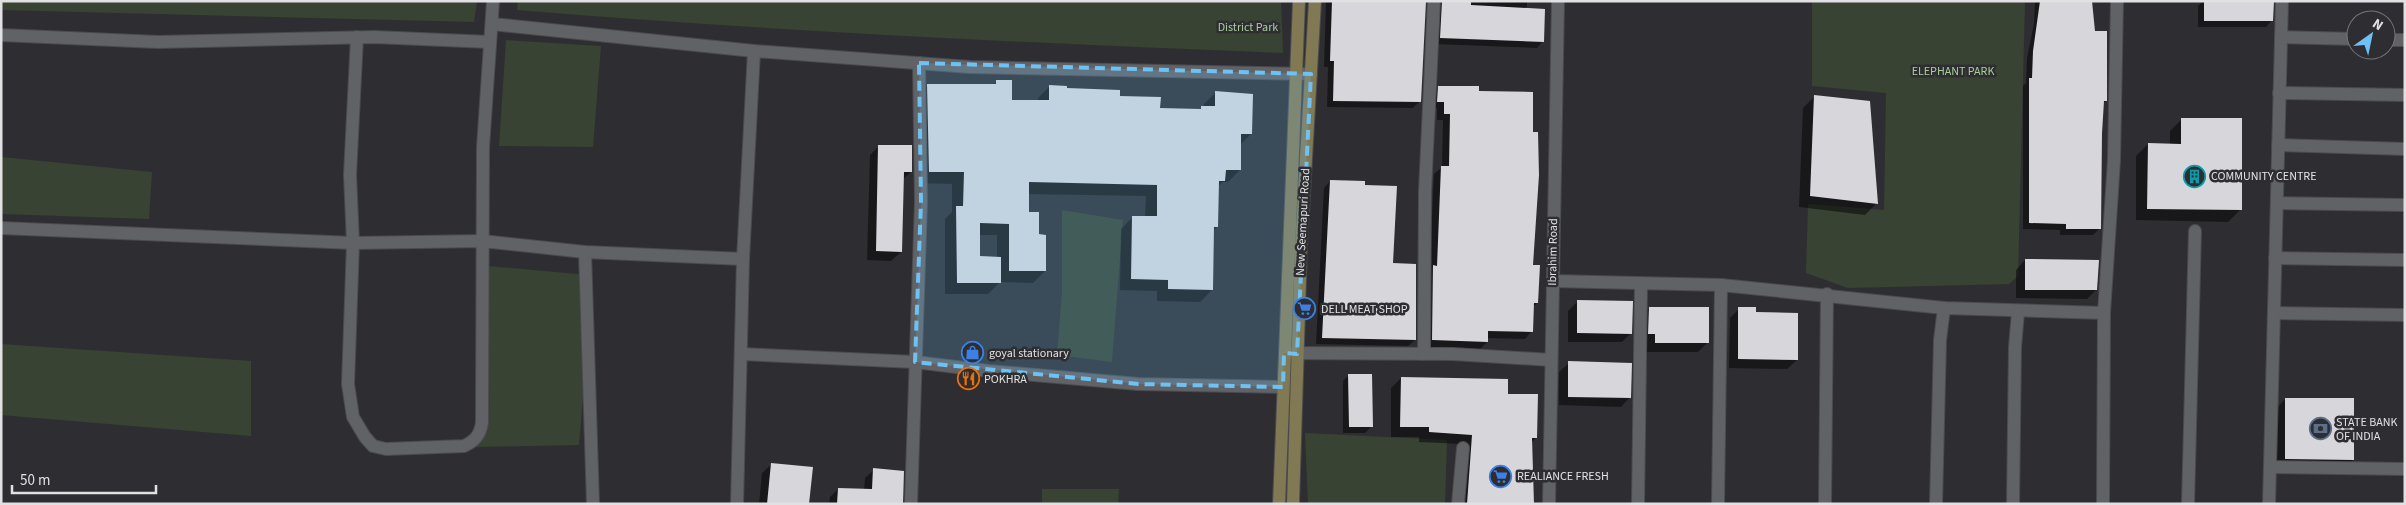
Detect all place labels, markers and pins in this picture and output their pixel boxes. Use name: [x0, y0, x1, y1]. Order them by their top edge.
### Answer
building icon: COMMUNITY CENTRE: [2183, 164, 2207, 188]
place label: COMMUNITY CENTRE: [2211, 168, 2317, 185]
supermarket icon: DELL MEAT SHOP: [1293, 297, 1317, 321]
place label: DELL MEAT SHOP: [1321, 301, 1408, 318]
shop icon: goyal stationary: [961, 341, 985, 365]
place label: goyal stationary: [989, 345, 1069, 362]
restaurant icon: POKHRA: [956, 367, 980, 391]
place label: POKHRA: [984, 371, 1027, 388]
place label: STATE BANK OF INDIA: [2336, 414, 2397, 445]
bank icon: STATE BANK OF INDIA: [2308, 417, 2332, 441]
supermarket icon: REALIANCE FRESH: [1489, 464, 1513, 488]
place label: REALIANCE FRESH: [1517, 468, 1609, 485]

